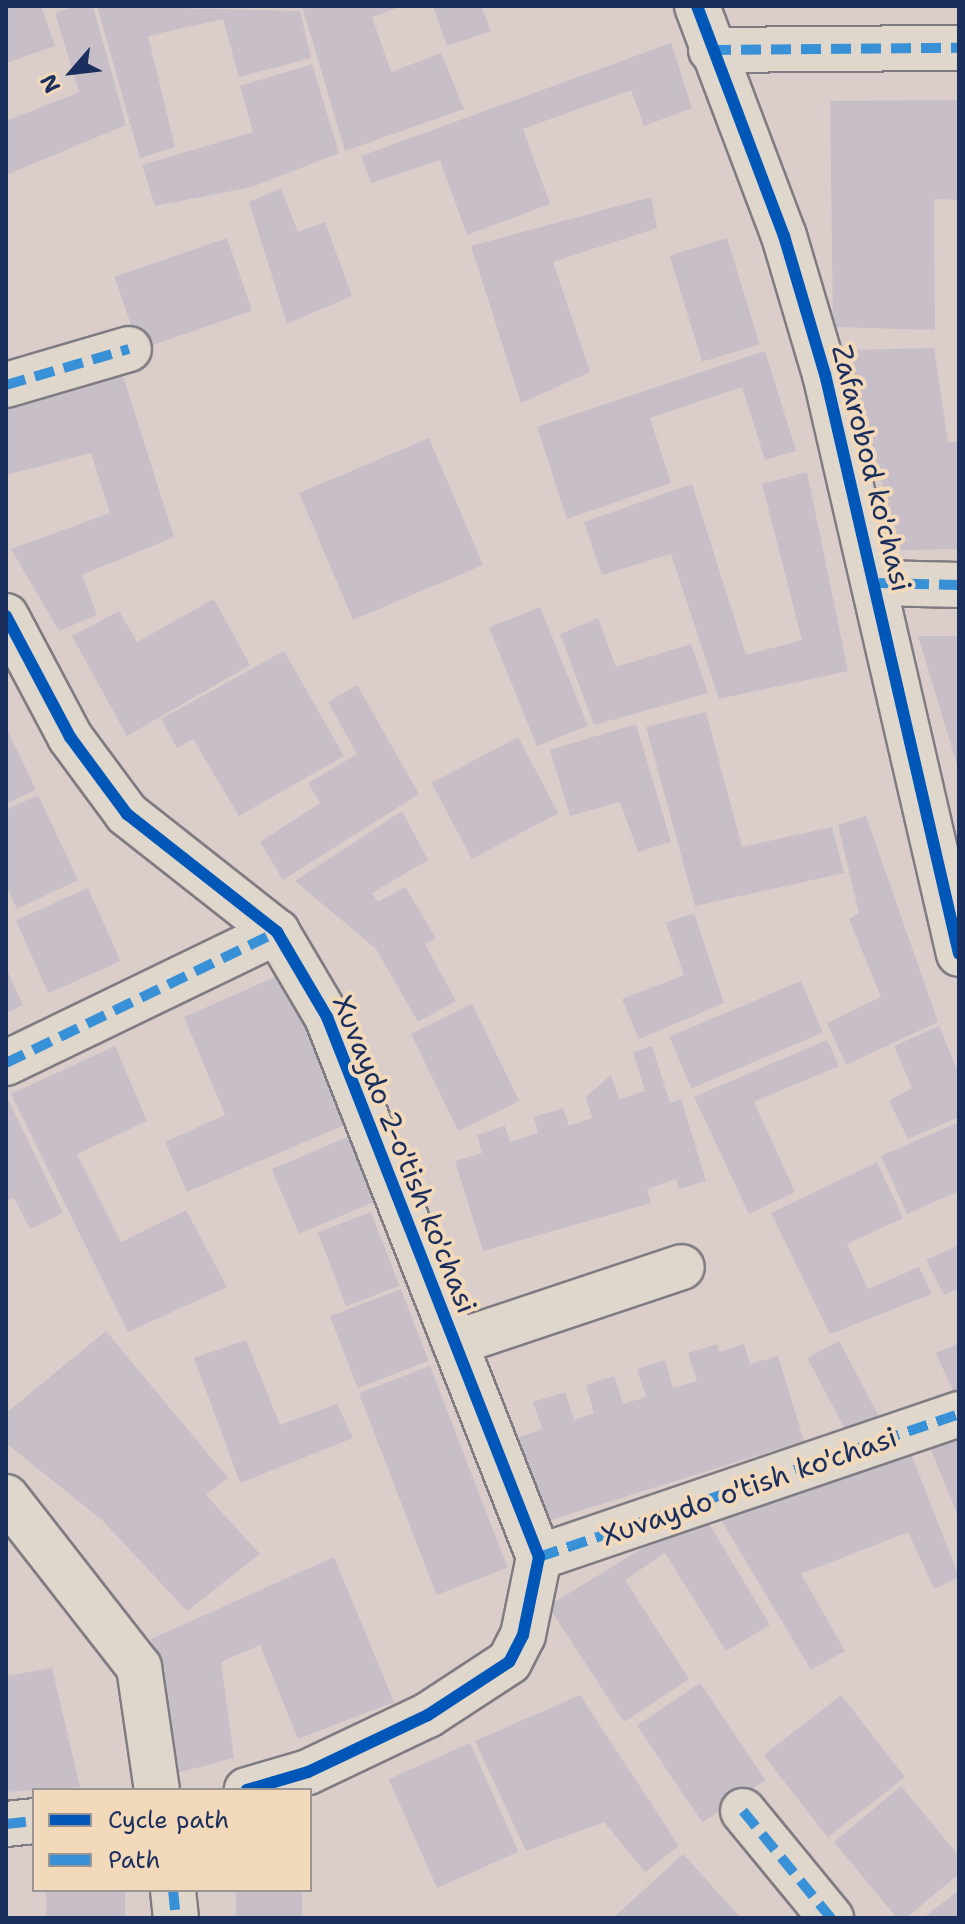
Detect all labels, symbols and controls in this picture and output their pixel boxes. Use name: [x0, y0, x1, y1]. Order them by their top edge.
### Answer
north arrow: [32, 32, 112, 112]
text: N: [33, 69, 67, 98]
street label: Zafarobod ko'chasi: [825, 341, 919, 595]
street label: Xuvaydo 2-o'tish ko'chasi: [326, 990, 484, 1318]
street label: Xuvaydo o'tish ko'chasi: [597, 1420, 901, 1552]
legend: [32, 1788, 312, 1892]
text: Cycle path: [108, 1804, 229, 1836]
text: Path: [108, 1844, 160, 1876]

